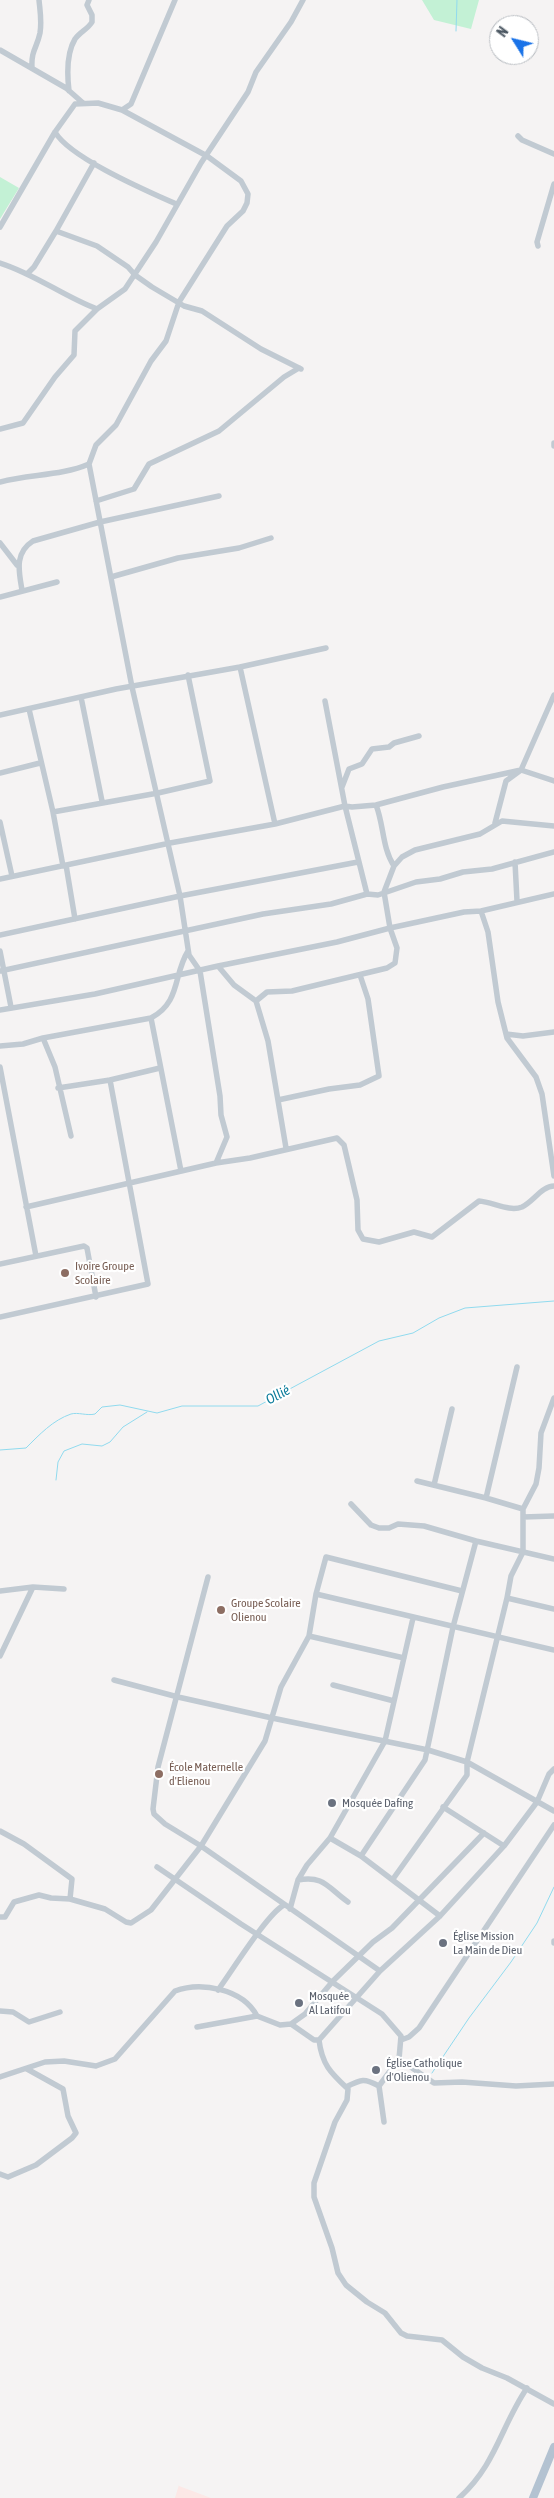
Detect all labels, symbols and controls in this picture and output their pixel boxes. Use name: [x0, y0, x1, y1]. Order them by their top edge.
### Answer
north arrow: [489, 15, 539, 65]
text: N: [494, 24, 512, 40]
place label: Ivoire Groupe Scolaire: [75, 1259, 134, 1287]
marker: Ivoire Groupe Scolaire: [59, 1267, 71, 1279]
water label: Ollié: [263, 1382, 293, 1408]
place label: Groupe Scolaire Olienou: [231, 1596, 301, 1624]
marker: Groupe Scolaire Olienou: [215, 1604, 227, 1616]
place label: École Maternelle d'Elienou: [169, 1760, 243, 1788]
marker: École Maternelle d'Elienou: [153, 1768, 165, 1780]
place label: Mosquée Dafing: [342, 1796, 413, 1810]
marker: Mosquée Dafing: [326, 1797, 338, 1809]
place label: Église Mission La Main de Dieu: [453, 1929, 522, 1957]
marker: Église Mission La Main de Dieu: [437, 1937, 449, 1949]
place label: Mosquée Al Latifou: [309, 1989, 351, 2017]
marker: Mosquée Al Latifou: [293, 1997, 305, 2009]
place label: Église Catholique d'Olienou: [386, 2056, 462, 2084]
marker: Église Catholique d'Olienou: [370, 2064, 382, 2076]

